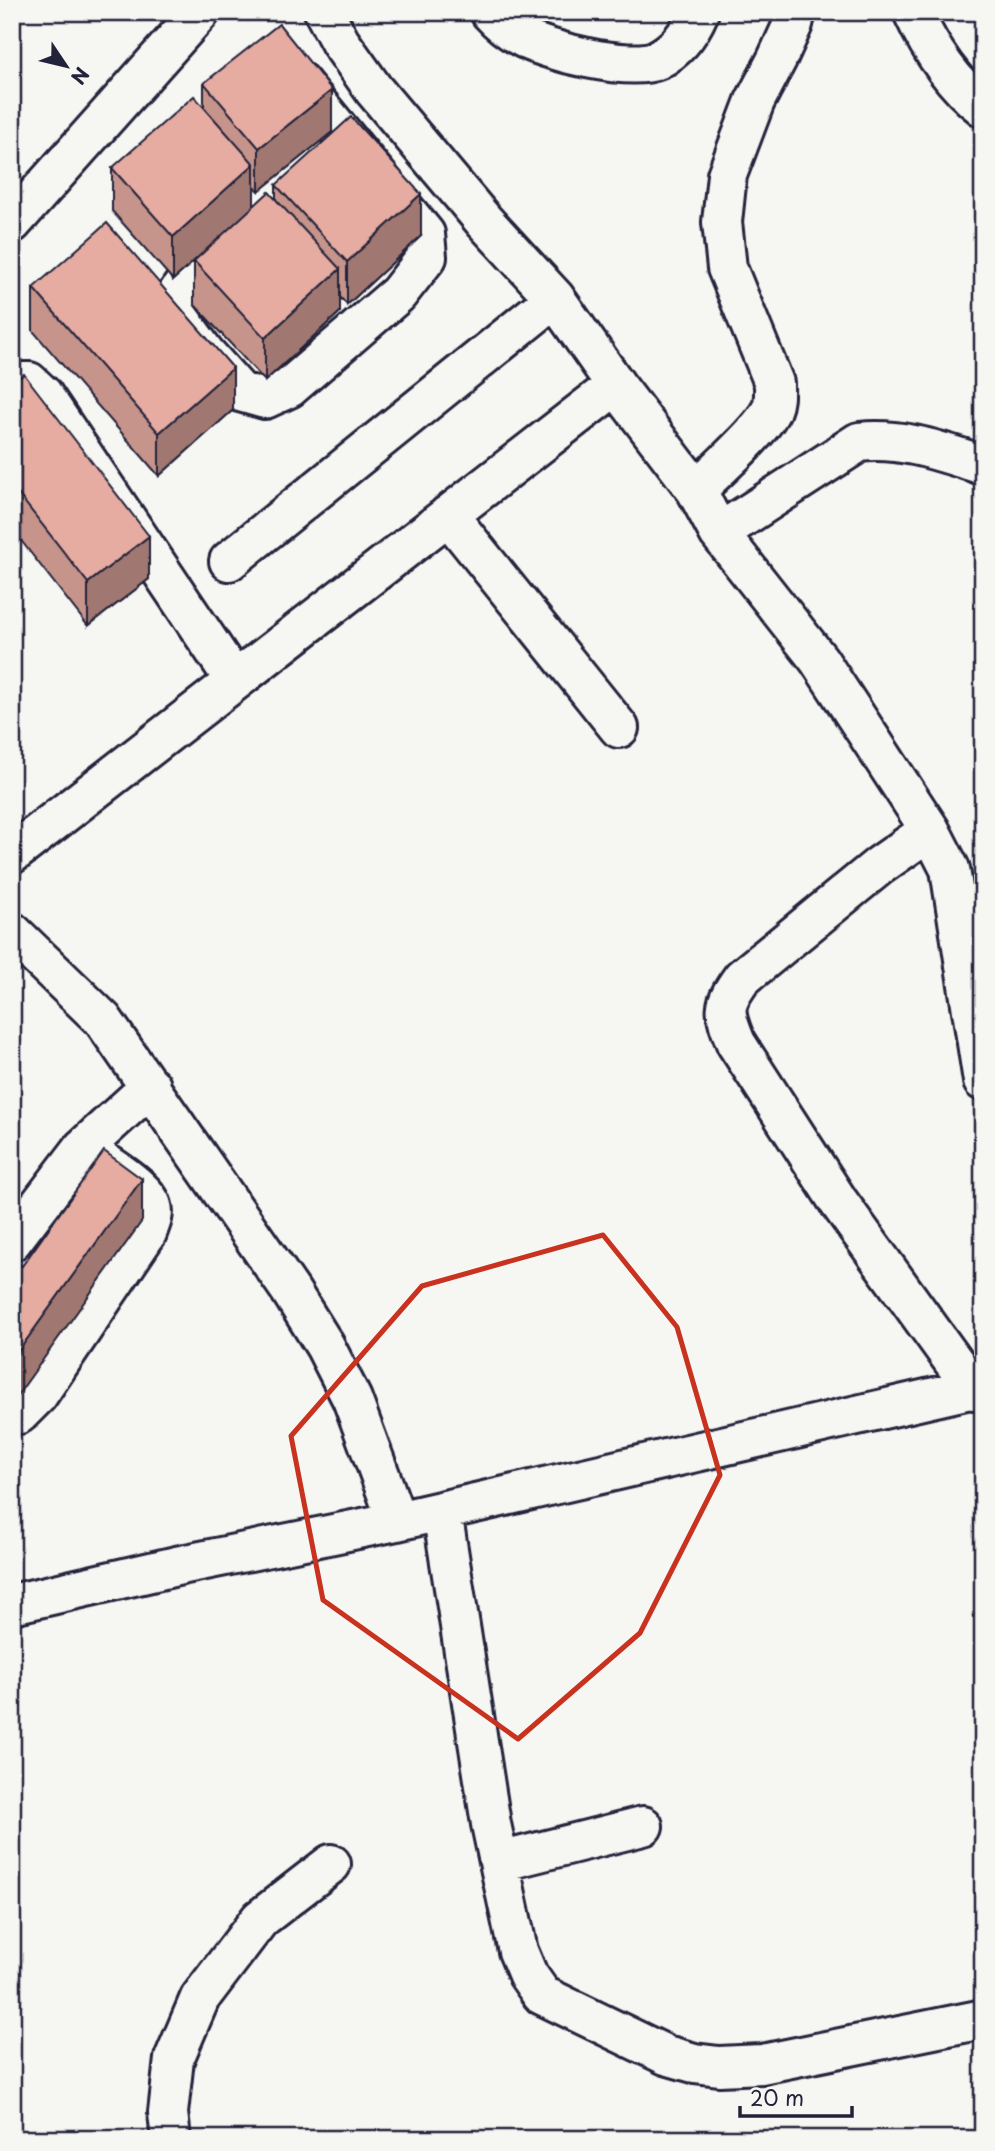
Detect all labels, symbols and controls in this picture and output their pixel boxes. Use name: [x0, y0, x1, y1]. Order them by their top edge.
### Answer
north arrow: [32, 32, 102, 102]
text: N: [65, 62, 97, 91]
scale bar: [740, 2074, 852, 2118]
text: 20 m: [750, 2081, 804, 2113]

